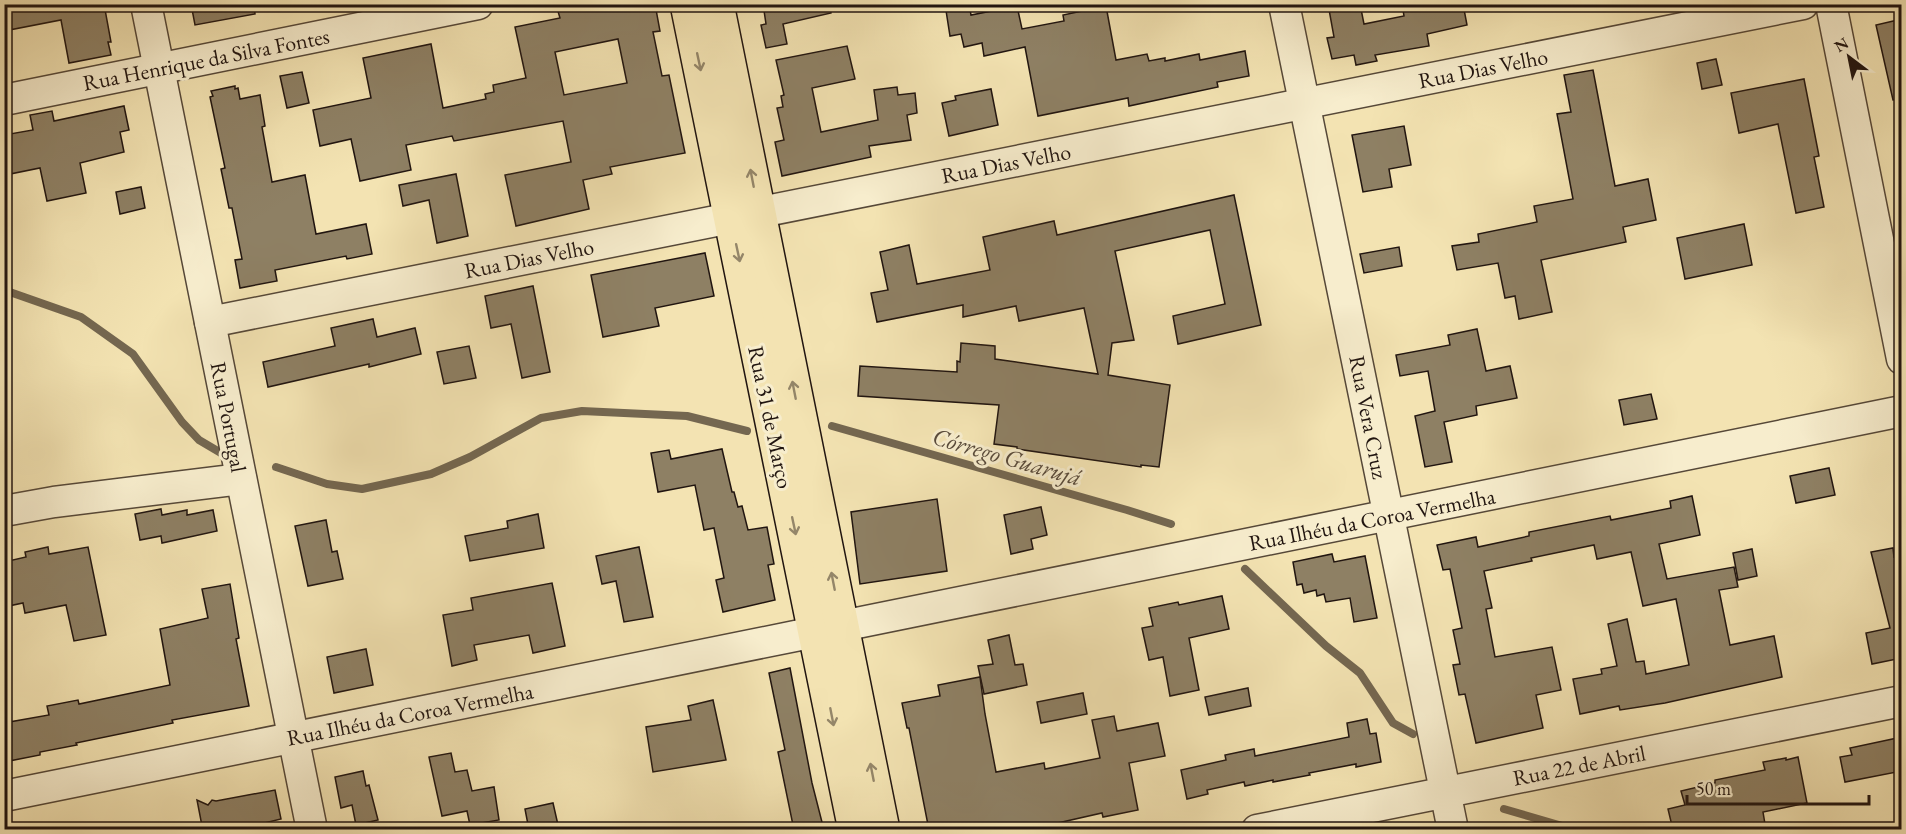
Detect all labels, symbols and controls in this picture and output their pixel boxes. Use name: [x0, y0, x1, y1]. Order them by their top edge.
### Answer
street label: Rua Henrique da Silva Fontes: [80, 21, 332, 98]
north arrow: [1819, 27, 1879, 87]
text: N: [1830, 32, 1852, 57]
street label: Rua Dias Velho: [1416, 42, 1550, 95]
one-way arrow: [694, 52, 705, 71]
street label: Rua Dias Velho: [939, 137, 1073, 190]
one-way arrow: [746, 169, 757, 188]
street label: Rua Dias Velho: [462, 232, 596, 285]
one-way arrow: [733, 243, 744, 262]
street label: Rua 31 de Março: [741, 343, 800, 491]
street label: Rua Vera Cruz: [1342, 353, 1395, 482]
street label: Rua Portugal: [204, 359, 253, 475]
one-way arrow: [788, 381, 800, 400]
water label: Córrego Guarujá: [929, 420, 1085, 493]
street label: Rua Ilhéu da Coroa Vermelha: [1246, 481, 1498, 558]
one-way arrow: [788, 517, 800, 536]
one-way arrow: [827, 572, 838, 591]
street label: Rua Ilhéu da Coroa Vermelha: [284, 676, 536, 753]
one-way arrow: [827, 707, 838, 727]
street label: Rua 22 de Abril: [1510, 738, 1648, 793]
one-way arrow: [866, 763, 877, 782]
scale bar: [1687, 768, 1868, 806]
text: 50 m: [1696, 777, 1731, 800]

